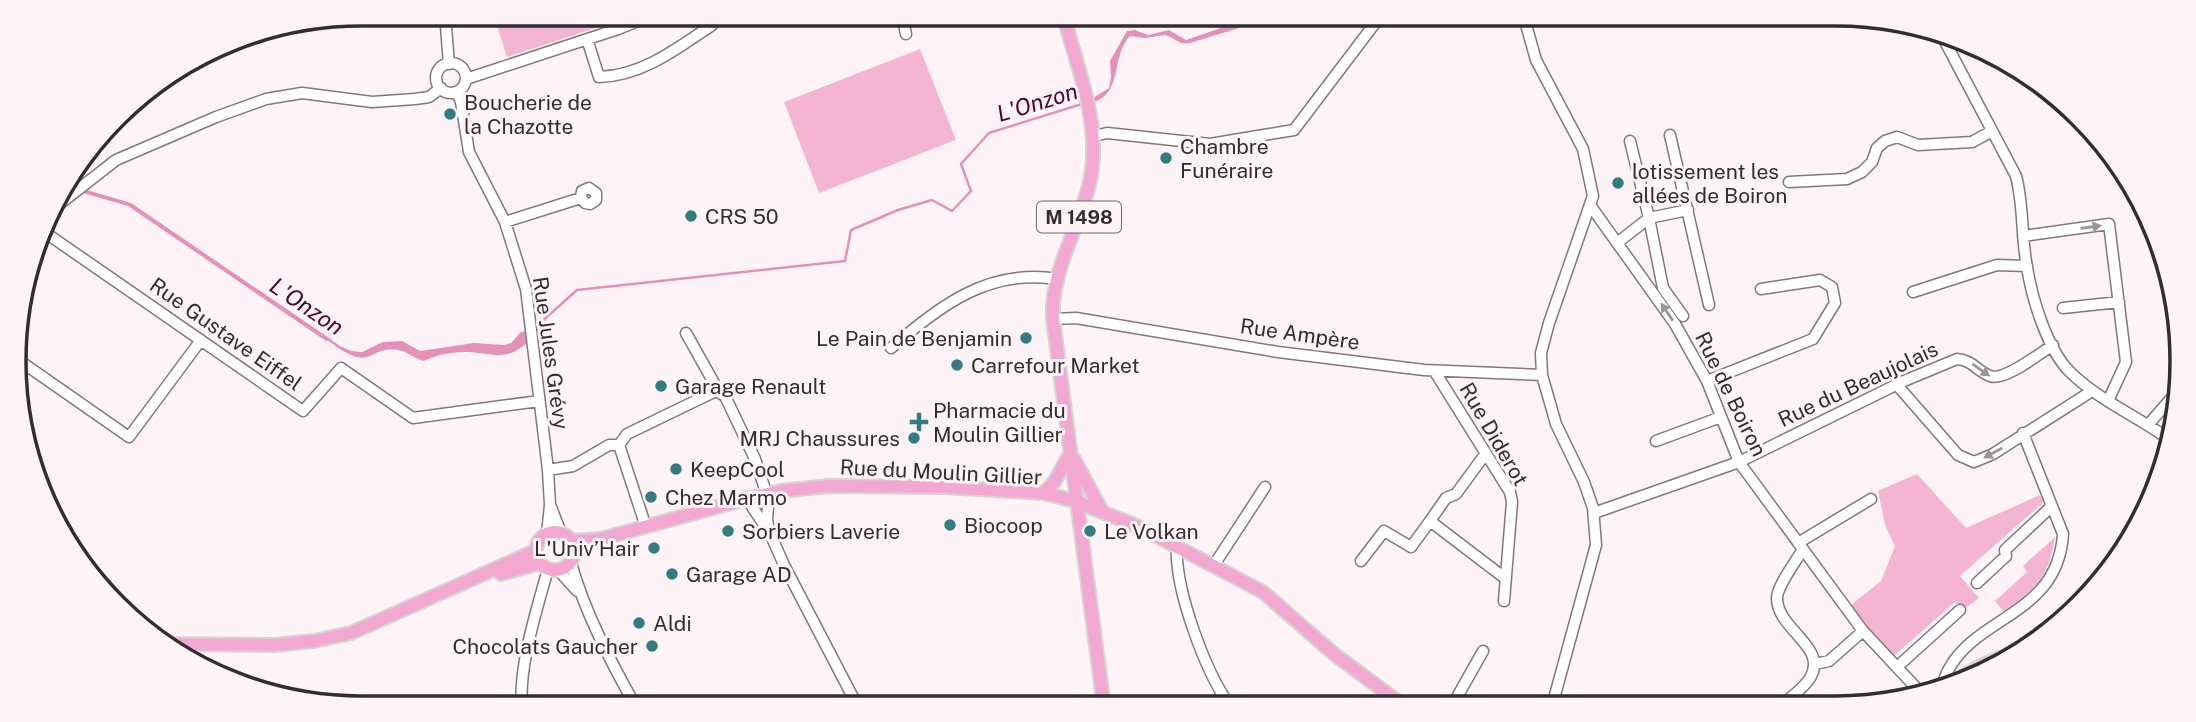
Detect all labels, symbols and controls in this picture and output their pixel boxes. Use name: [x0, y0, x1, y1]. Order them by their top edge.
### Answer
water label: L'Onzon: [993, 77, 1081, 127]
place label: Boucherie de la Chazotte: [464, 90, 592, 139]
marker: Boucherie de la Chazotte: [442, 106, 458, 122]
place label: Chambre Funéraire: [1180, 134, 1273, 183]
marker: Chambre Funéraire: [1158, 150, 1174, 166]
place label: lotissement les allées de Boiron: [1632, 159, 1787, 208]
marker: lotissement les allées de Boiron: [1610, 175, 1626, 191]
road number: M 1498: [1037, 202, 1121, 232]
place label: CRS 50: [705, 204, 779, 229]
marker: CRS 50: [683, 208, 699, 224]
one-way arrow: [2080, 221, 2102, 232]
street label: Rue Gustave Eiffel: [145, 272, 307, 396]
water label: L'Onzon: [265, 272, 349, 340]
street label: Rue Jules Grévy: [528, 275, 574, 431]
one-way arrow: [1660, 303, 1674, 321]
street label: Rue Ampère: [1239, 313, 1361, 355]
place label: Le Pain de Benjamin: [816, 326, 1012, 351]
street label: Rue de Boiron: [1690, 328, 1772, 460]
marker: Le Pain de Benjamin: [1018, 330, 1034, 346]
street label: Rue du Beaujolais: [1774, 336, 1942, 432]
place label: Carrefour Market: [971, 353, 1140, 378]
marker: Carrefour Market: [949, 357, 965, 373]
one-way arrow: [1972, 363, 1990, 377]
place label: Garage Renault: [675, 374, 827, 399]
marker: Garage Renault: [653, 378, 669, 394]
street label: Rue Diderot: [1454, 378, 1534, 490]
place label: Pharmacie du Moulin Gillier: [933, 398, 1066, 447]
marker: Pharmacie du Moulin Gillier: [911, 414, 927, 430]
place label: MRJ Chaussures: [739, 426, 900, 451]
marker: MRJ Chaussures: [906, 430, 922, 446]
one-way arrow: [1983, 447, 2003, 458]
street label: Rue du Moulin Gillier: [839, 454, 1043, 490]
place label: KeepCool: [690, 457, 785, 482]
marker: KeepCool: [668, 461, 684, 477]
place label: Chez Marmo: [665, 485, 787, 510]
marker: Chez Marmo: [643, 489, 659, 505]
place label: Biocoop: [964, 513, 1043, 538]
marker: Biocoop: [942, 517, 958, 533]
place label: Sorbiers Laverie: [742, 519, 900, 544]
place label: Le Volkan: [1104, 519, 1199, 544]
marker: Sorbiers Laverie: [720, 523, 736, 539]
marker: Le Volkan: [1082, 523, 1098, 539]
place label: L'Univ’Hair: [534, 536, 640, 561]
marker: L'Univ’Hair: [646, 540, 662, 556]
place label: Garage AD: [686, 562, 792, 587]
marker: Garage AD: [664, 566, 680, 582]
place label: Aldi: [653, 611, 692, 636]
marker: Aldi: [631, 615, 647, 631]
place label: Chocolats Gaucher: [452, 634, 638, 659]
marker: Chocolats Gaucher: [644, 638, 660, 654]

